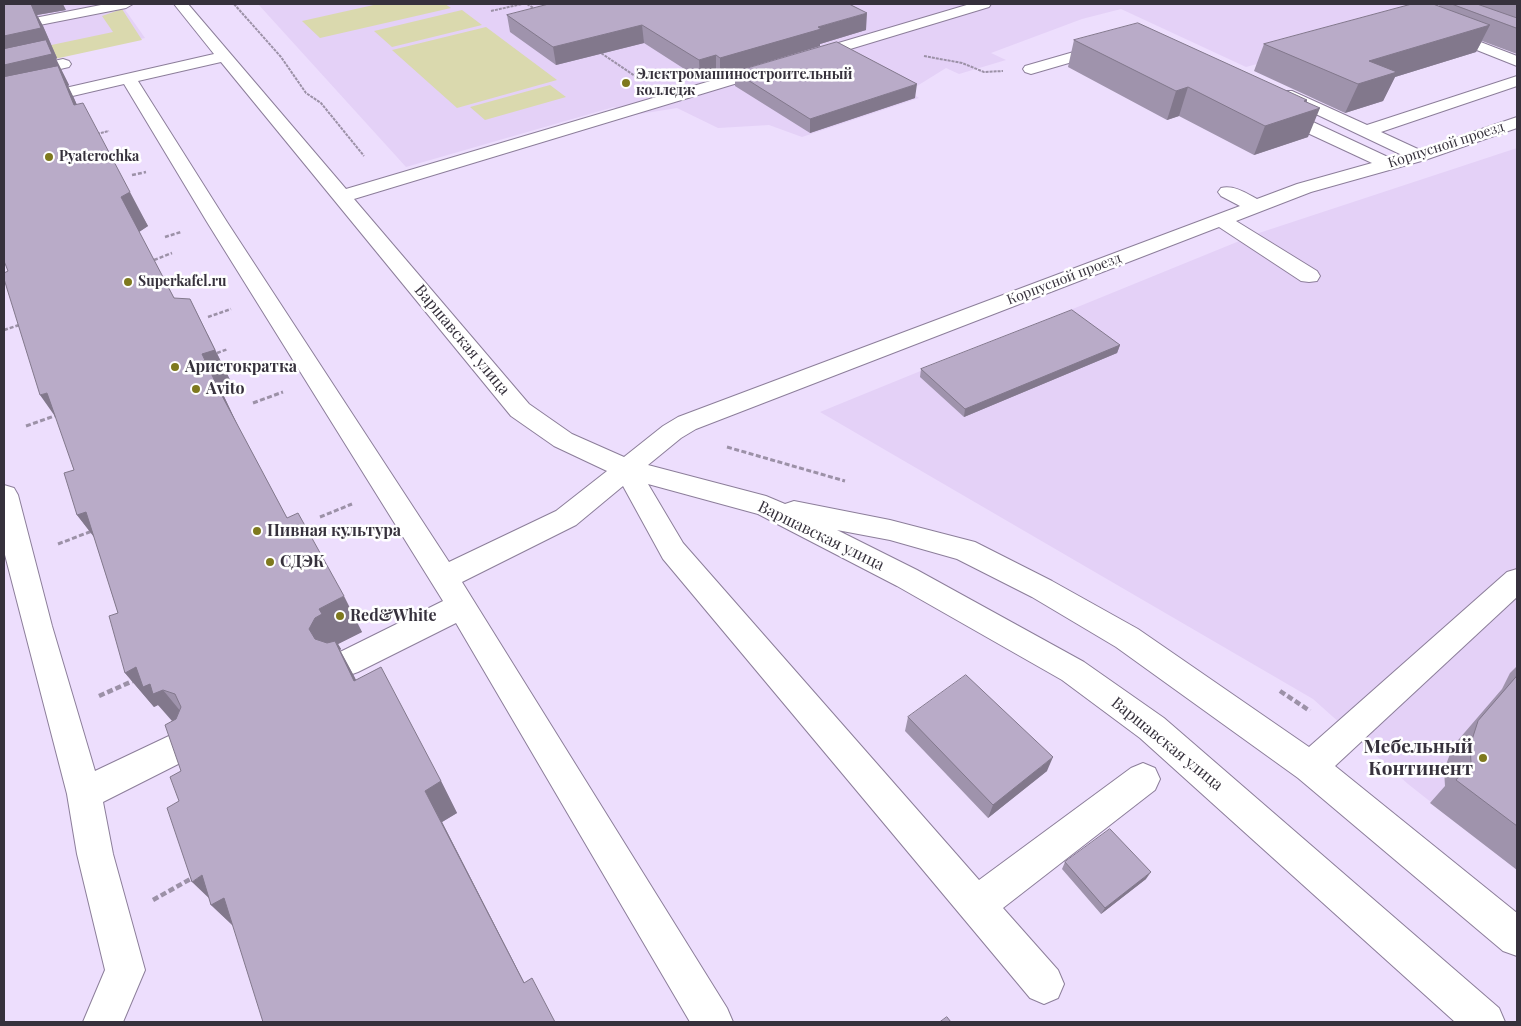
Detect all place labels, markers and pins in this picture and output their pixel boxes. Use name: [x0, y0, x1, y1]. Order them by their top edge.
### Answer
place label: Электромашиностроительный колледж: [636, 67, 852, 100]
marker: Электромашиностроительный колледж: [620, 77, 632, 89]
place label: Pyaterochka: [59, 149, 139, 165]
marker: Pyaterochka: [43, 151, 55, 163]
place label: Superkafel.ru: [138, 274, 226, 290]
marker: Superkafel.ru: [122, 276, 134, 288]
place label: Аристократка: [185, 357, 297, 377]
marker: Аристократка: [169, 361, 181, 373]
place label: Avito: [206, 379, 244, 399]
marker: Avito: [190, 383, 202, 395]
place label: Пивная культура: [267, 521, 401, 541]
marker: Пивная культура: [251, 525, 263, 537]
place label: СДЭК: [280, 552, 324, 572]
marker: СДЭК: [264, 556, 276, 568]
place label: Red&White: [350, 606, 437, 626]
marker: Red&White: [334, 610, 346, 622]
place label: Мебельный Континент: [1363, 736, 1473, 780]
marker: Мебельный Континент: [1477, 752, 1489, 764]

